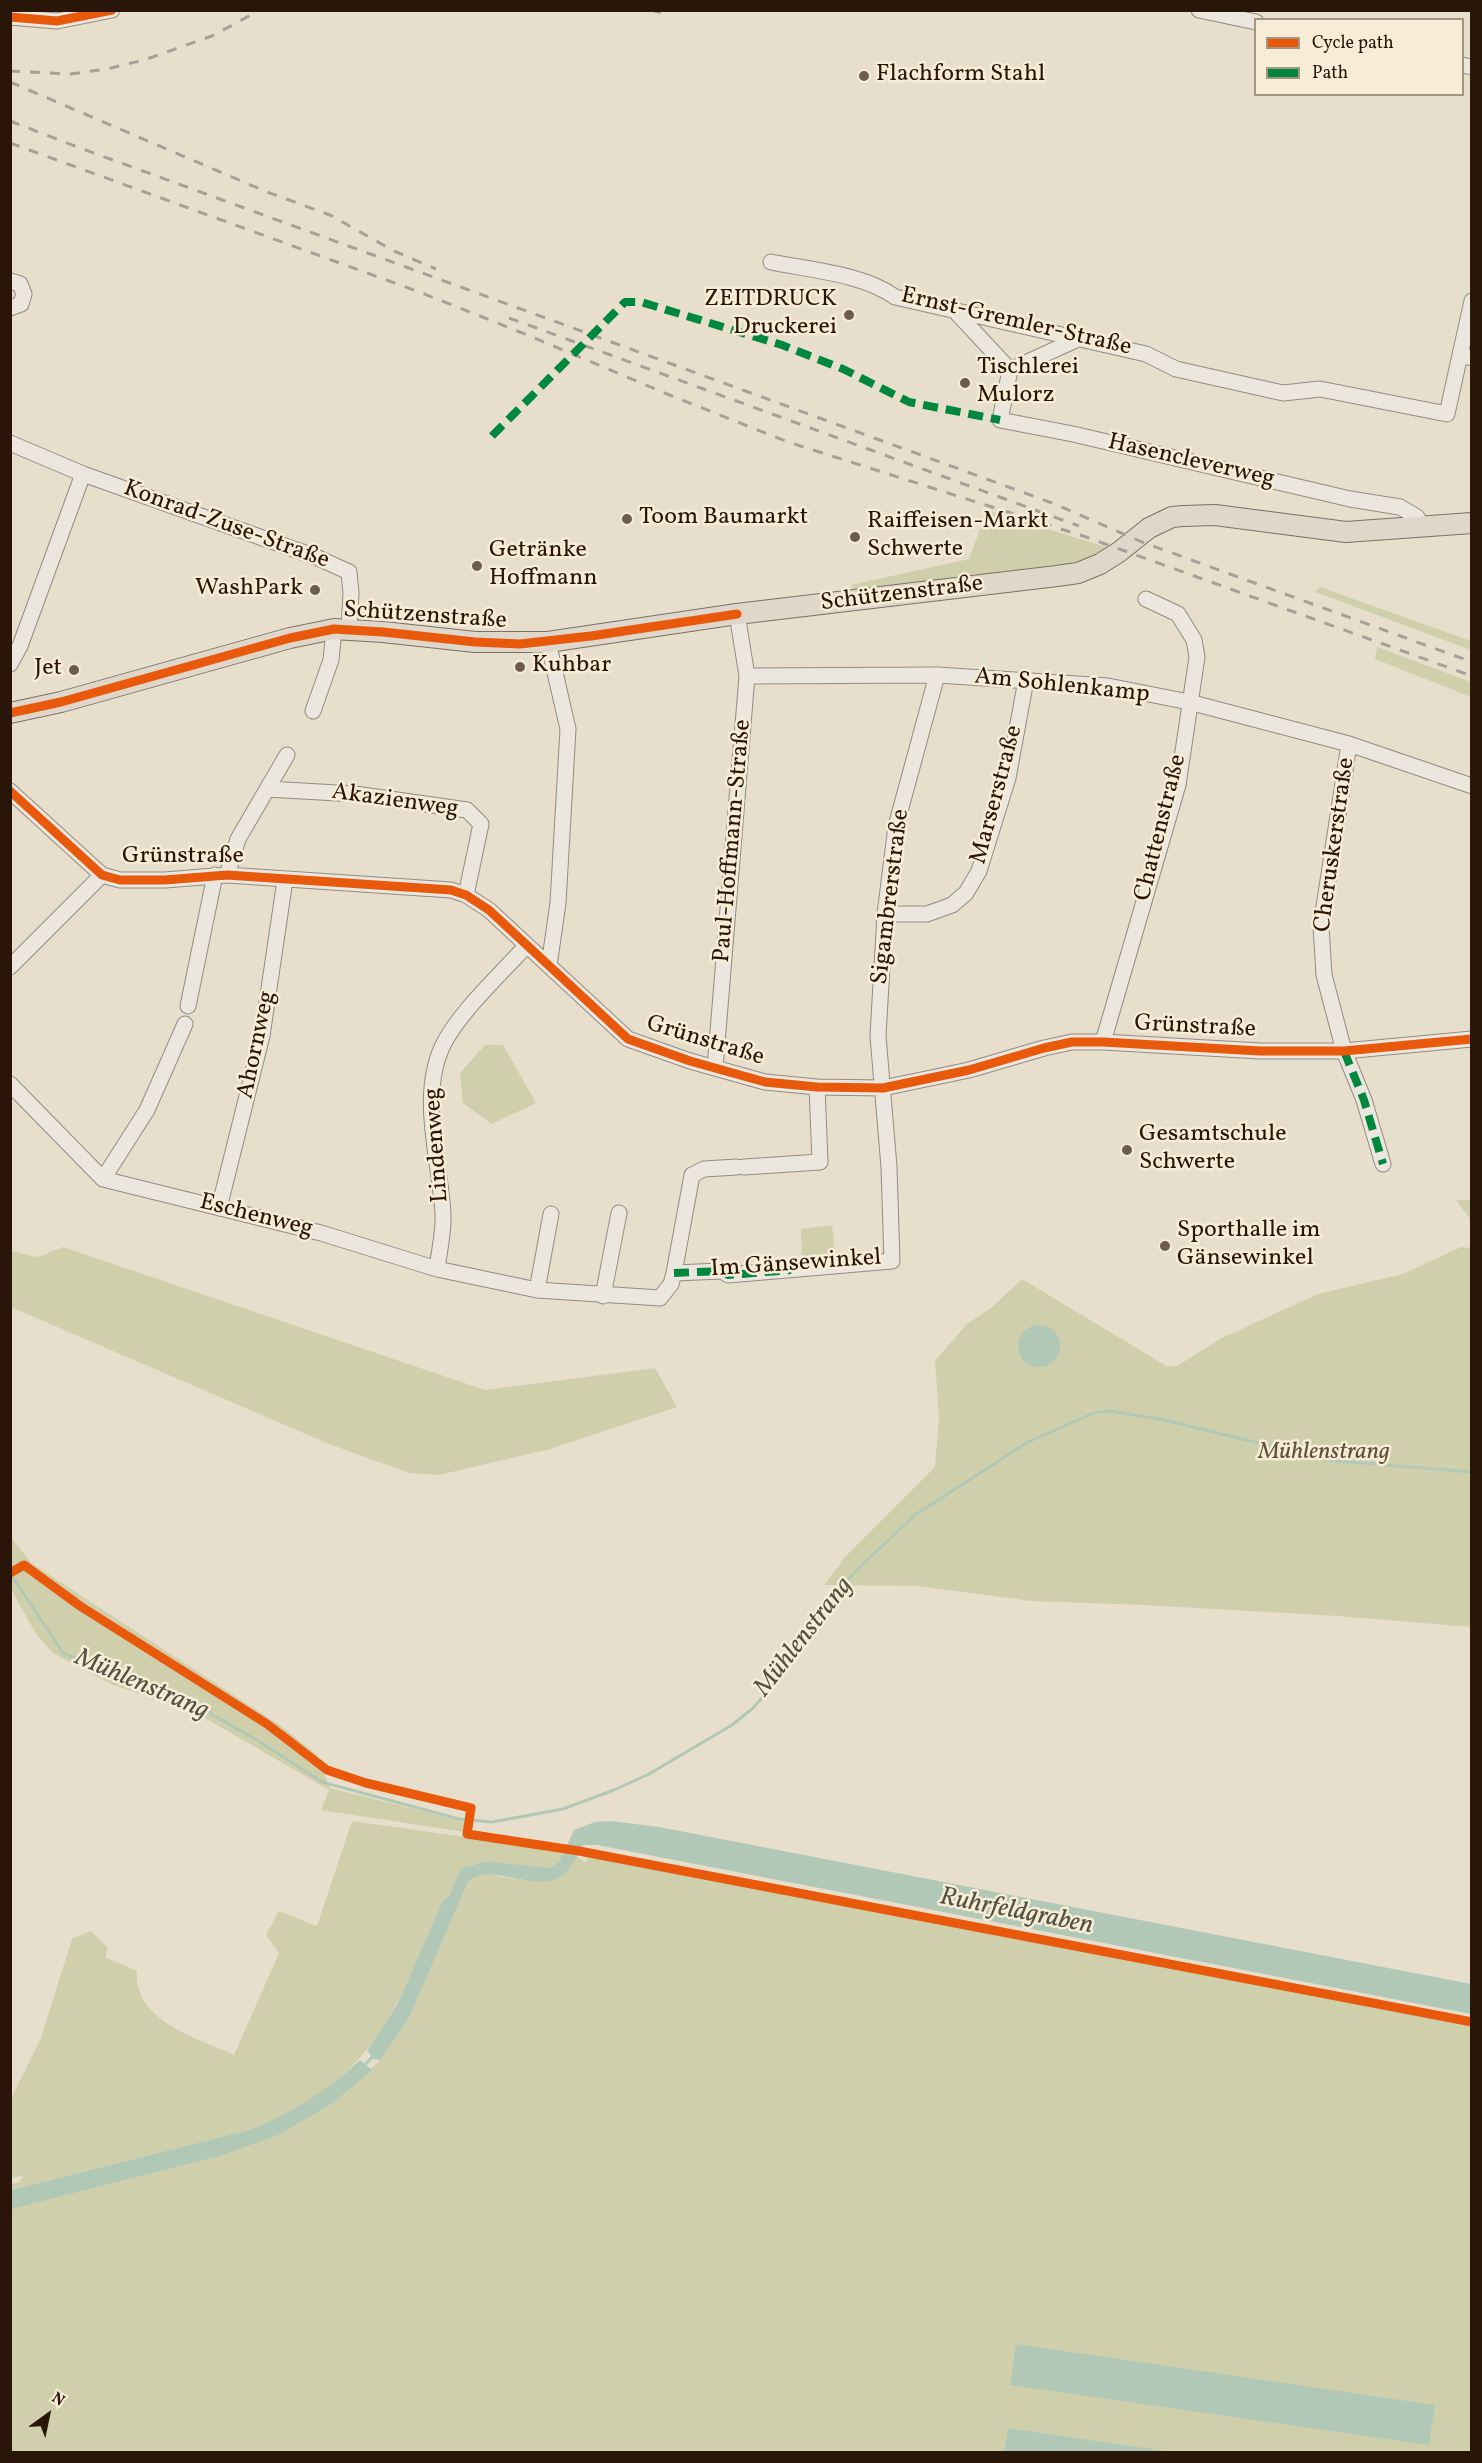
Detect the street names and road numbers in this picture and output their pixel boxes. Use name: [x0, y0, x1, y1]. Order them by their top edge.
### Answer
street label: Ernst-Gremler-Straße: [898, 282, 1134, 364]
street label: Hasencleverweg: [1105, 429, 1277, 495]
street label: Konrad-Zuse-Straße: [119, 475, 333, 577]
street label: Schützenstraße: [819, 571, 985, 619]
street label: Schützenstraße: [342, 597, 508, 637]
street label: Am Sohlenkamp: [973, 663, 1151, 711]
street label: Paul-Hoffmann-Straße: [709, 718, 759, 964]
street label: Marserstraße: [966, 722, 1030, 868]
street label: Chattenstraße: [1130, 752, 1194, 904]
street label: Cheruskerstraße: [1310, 756, 1362, 934]
street label: Akazienweg: [330, 779, 460, 825]
street label: Sigambrerstraße: [867, 807, 917, 987]
street label: Grünstraße: [122, 844, 244, 872]
street label: Ahornweg: [233, 989, 283, 1101]
street label: Grünstraße: [643, 1010, 767, 1074]
street label: Grünstraße: [1133, 1010, 1257, 1046]
street label: Lindenweg: [420, 1087, 456, 1203]
street label: Eschenweg: [196, 1189, 316, 1245]
street label: Im Gänsewinkel: [710, 1245, 882, 1285]

